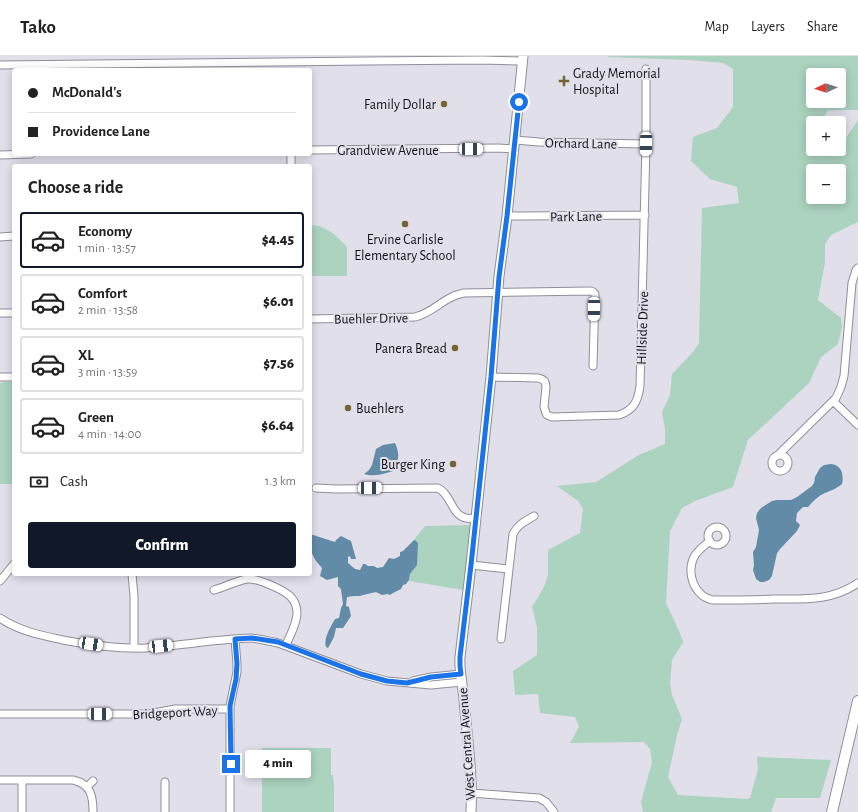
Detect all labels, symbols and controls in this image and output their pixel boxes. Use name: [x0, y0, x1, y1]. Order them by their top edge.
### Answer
text: Tako: [20, 18, 56, 37]
text: Map: [704, 20, 729, 34]
text: Layers: [751, 20, 785, 34]
text: Share: [807, 20, 838, 34]
place label: Grady Memorial Hospital: [573, 67, 660, 97]
north arrow: [806, 68, 846, 108]
map controls: [806, 68, 846, 204]
marker: Grady Memorial Hospital: [558, 75, 570, 87]
text: McDonald's: [52, 85, 122, 100]
route start: [510, 93, 528, 111]
place label: Family Dollar: [364, 98, 436, 112]
marker: Family Dollar: [439, 99, 449, 109]
button: +: [806, 116, 846, 156]
text: Providence Lane: [52, 124, 150, 139]
car: [640, 132, 652, 156]
street label: Orchard Lane: [545, 136, 617, 152]
car: [459, 143, 483, 155]
street label: Grandview Avenue: [337, 144, 439, 158]
button: −: [806, 164, 846, 204]
text: Choose a ride: [28, 179, 123, 197]
street label: Park Lane: [550, 210, 602, 224]
marker: Ervine Carlisle Elementary School: [400, 219, 410, 229]
icon: car: [30, 222, 66, 258]
text: Economy: [78, 224, 132, 239]
text: $4.45: [262, 232, 294, 247]
place label: Ervine Carlisle Elementary School: [354, 233, 456, 263]
text: 1 min · 13:57: [78, 242, 136, 255]
icon: car: [30, 284, 66, 320]
text: Comfort: [78, 286, 127, 301]
street label: Hillside Drive: [635, 291, 651, 365]
text: $6.01: [263, 294, 294, 309]
car: [588, 297, 600, 321]
text: 2 min · 13:58: [78, 304, 138, 317]
street label: Buehler Drive: [334, 311, 408, 327]
place label: Panera Bread: [375, 342, 447, 356]
marker: Panera Bread: [450, 343, 460, 353]
icon: car: [30, 346, 66, 382]
text: XL: [78, 348, 94, 363]
text: $7.56: [263, 356, 294, 371]
text: 3 min · 13:59: [78, 366, 137, 379]
place label: Buehlers: [356, 402, 404, 416]
marker: Buehlers: [343, 403, 353, 413]
icon: car: [30, 408, 66, 444]
text: Green: [78, 410, 114, 425]
text: $6.64: [261, 418, 294, 433]
text: 4 min · 14:00: [78, 428, 141, 441]
place label: Burger King: [381, 458, 445, 472]
marker: Burger King: [448, 459, 458, 469]
icon: cash: [28, 471, 50, 493]
text: Cash: [60, 474, 88, 489]
text: 1.3 km: [265, 475, 296, 488]
car: [358, 482, 382, 494]
button: Confirm: [28, 522, 296, 568]
car: [78, 636, 104, 652]
car: [148, 639, 174, 653]
street label: West Central Avenue: [456, 687, 478, 801]
street label: Bridgeport Way: [132, 704, 218, 722]
car: [88, 708, 112, 720]
callout: 4 min: [245, 750, 311, 778]
route end: [222, 755, 240, 773]
text: 4 min: [263, 757, 293, 770]

